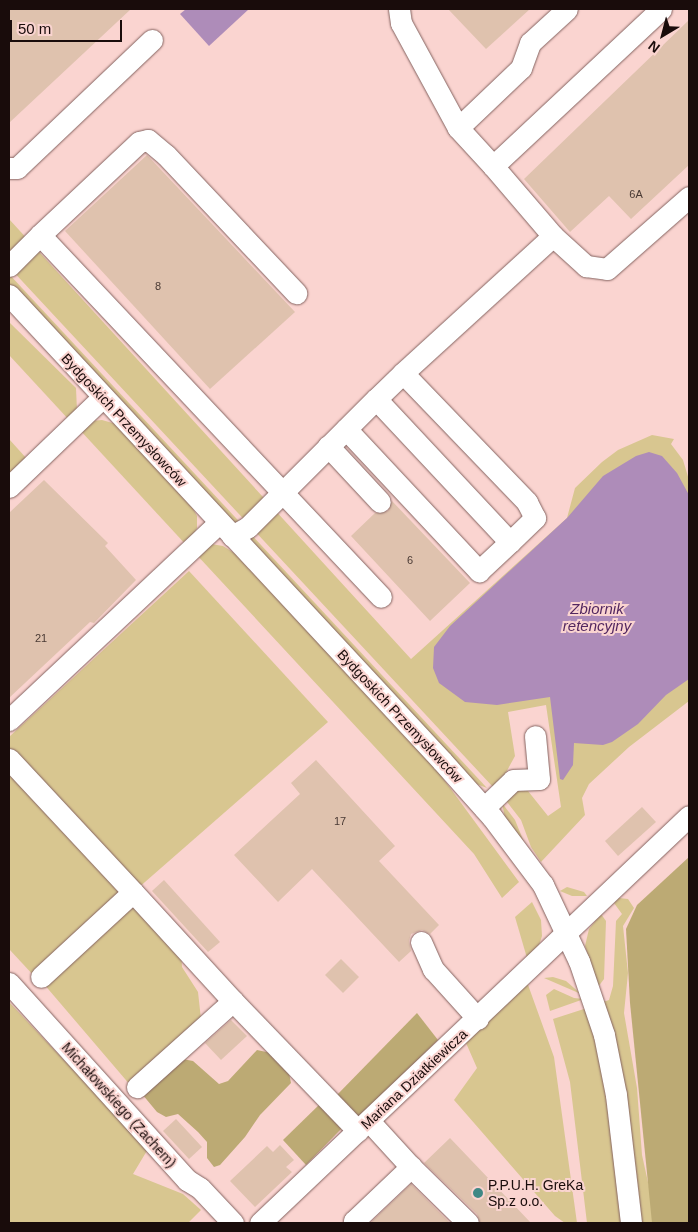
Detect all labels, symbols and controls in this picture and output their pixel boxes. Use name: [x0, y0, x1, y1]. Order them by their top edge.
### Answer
scale bar: [12, 10, 125, 42]
north arrow: [638, 10, 688, 60]
text: 50 m: [18, 20, 51, 37]
text: N: [645, 38, 663, 56]
house number: 6A: [629, 187, 643, 201]
house number: 8: [155, 279, 161, 293]
street label: Bydgoskich Przemysłowców: [58, 350, 190, 490]
house number: 6: [407, 553, 413, 567]
water label: Zbiornik retencyjny: [563, 599, 631, 634]
house number: 21: [35, 631, 47, 645]
street label: Bydgoskich Przemysłowców: [334, 646, 466, 786]
house number: 17: [334, 814, 346, 828]
street label: Mariana Dziatkiewicza: [357, 1025, 471, 1133]
street label: Michałowskiego (Zachem): [58, 1039, 180, 1171]
place label: P.P.U.H. GreKa Sp.z o.o.: [488, 1177, 583, 1210]
marker: P.P.U.H. GreKa Sp.z o.o.: [472, 1187, 484, 1199]

